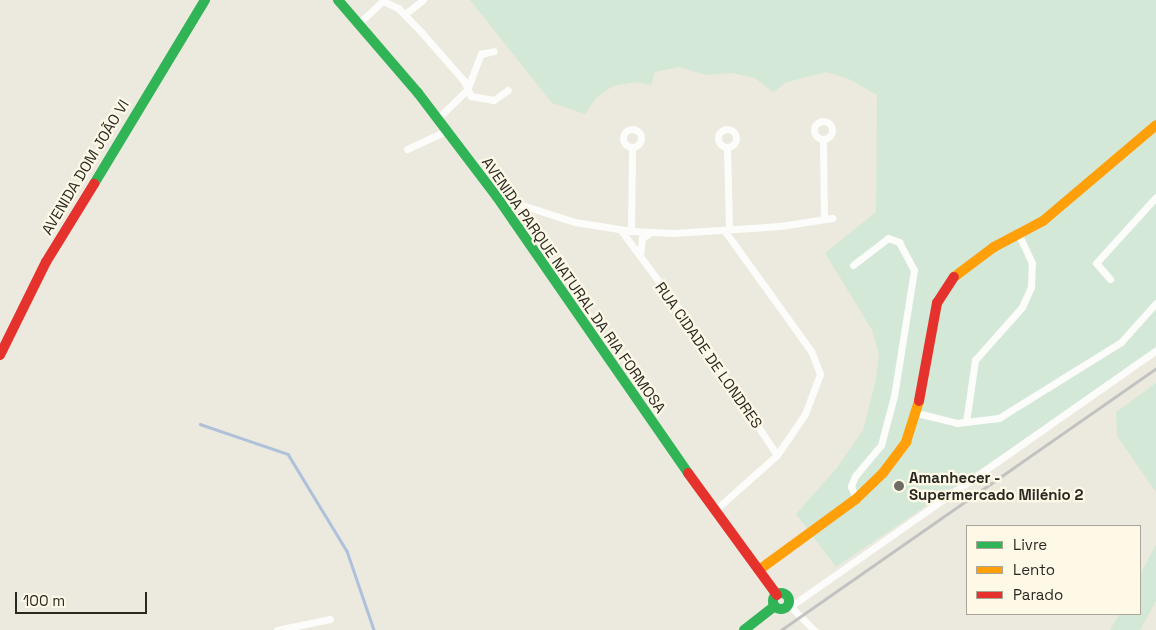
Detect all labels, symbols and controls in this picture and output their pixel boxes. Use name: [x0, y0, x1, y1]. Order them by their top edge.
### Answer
street label: AVENIDA DOM JOÃO VI: [37, 96, 133, 238]
street label: AVENIDA PARQUE NATURAL DA RIA FORMOSA: [478, 153, 670, 417]
street label: RUA CIDADE DE LONDRES: [652, 278, 766, 432]
place label: Amanhecer - Supermercado Milénio 2: [909, 468, 1083, 503]
marker: Amanhecer - Supermercado Milénio 2: [893, 480, 905, 492]
legend: [966, 525, 1141, 615]
text: Livre: [1013, 535, 1047, 554]
text: Lento: [1013, 560, 1055, 579]
scale bar: [18, 582, 150, 614]
text: Parado: [1013, 585, 1063, 604]
text: 100 m: [23, 591, 65, 610]

